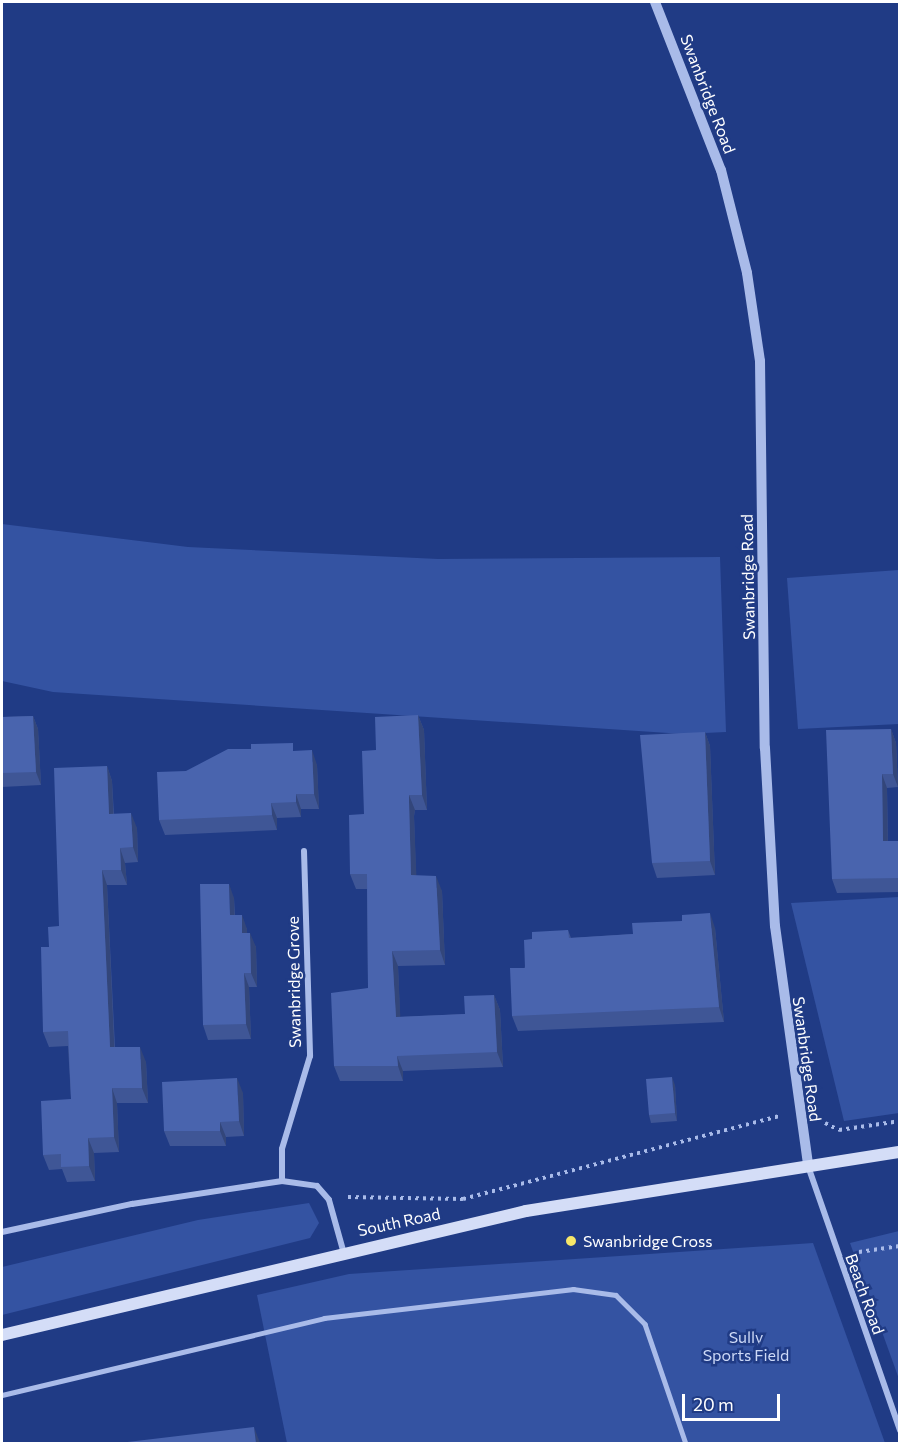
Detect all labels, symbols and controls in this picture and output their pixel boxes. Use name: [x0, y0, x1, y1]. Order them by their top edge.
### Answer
street label: Swanbridge Road: [676, 32, 740, 156]
street label: Swanbridge Road: [737, 514, 759, 640]
street label: Swanbridge Grove: [283, 916, 305, 1048]
street label: Swanbridge Road: [789, 995, 825, 1123]
street label: South Road: [356, 1204, 442, 1240]
place label: Swanbridge Cross: [583, 1231, 712, 1251]
marker: Swanbridge Cross: [564, 1234, 578, 1248]
street label: Beach Road: [842, 1251, 888, 1337]
park label: Sully Sports Field: [703, 1327, 789, 1365]
scale bar: [685, 1382, 782, 1420]
text: 20 m: [693, 1393, 734, 1415]

